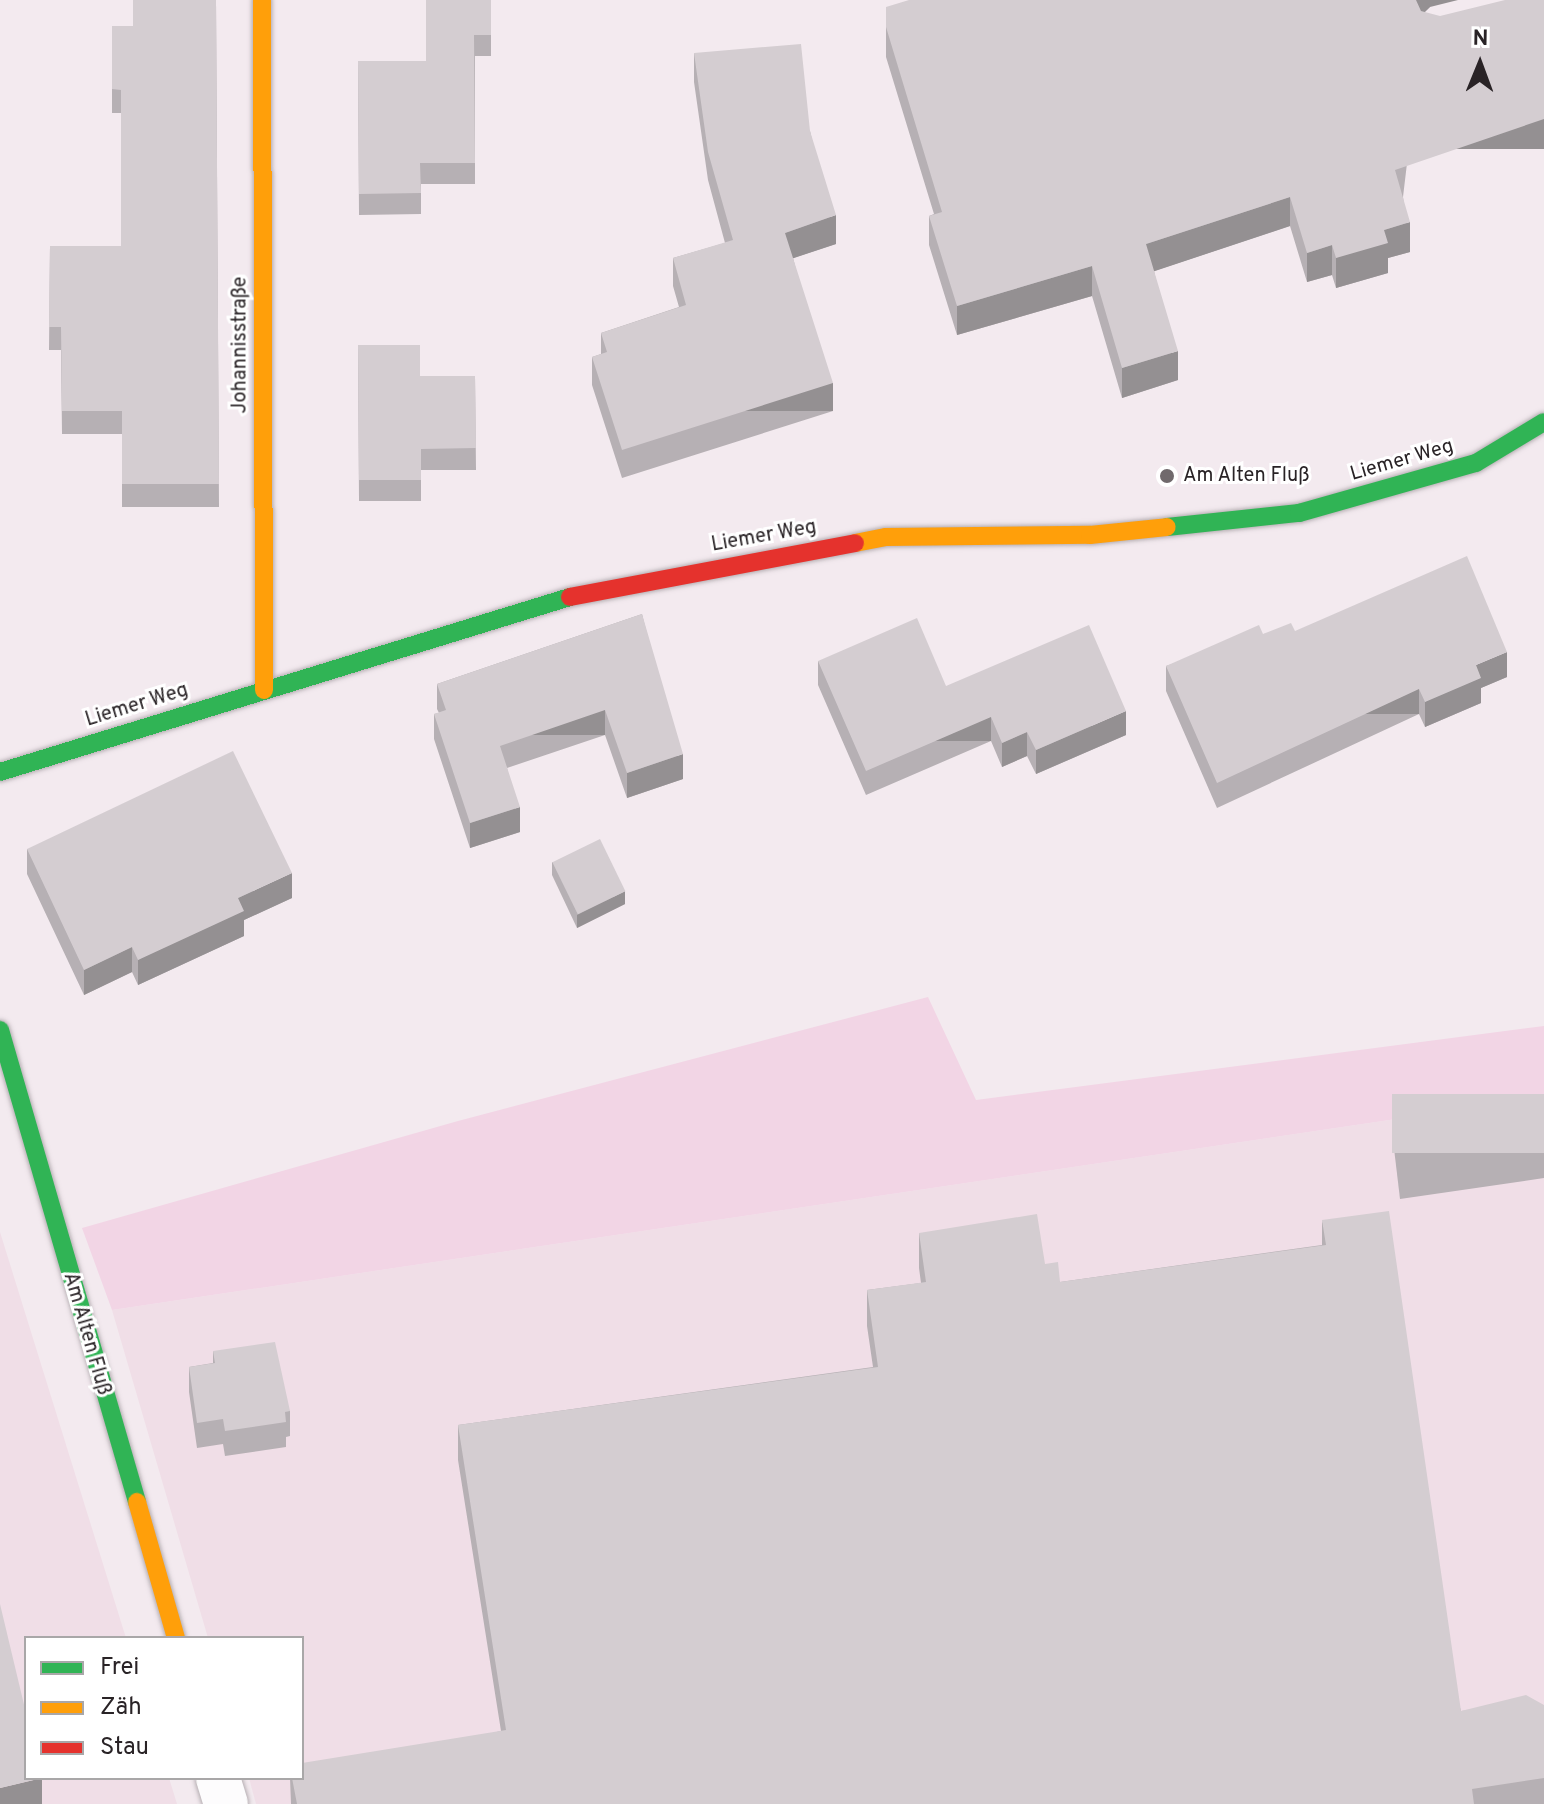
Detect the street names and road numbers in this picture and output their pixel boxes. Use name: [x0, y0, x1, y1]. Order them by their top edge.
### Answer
street label: Johannisstraße: [229, 276, 253, 414]
street label: Liemer Weg: [1347, 435, 1457, 487]
street label: Liemer Weg: [709, 516, 819, 558]
street label: Liemer Weg: [82, 679, 192, 733]
street label: Am Alten Fluß: [57, 1270, 115, 1398]

